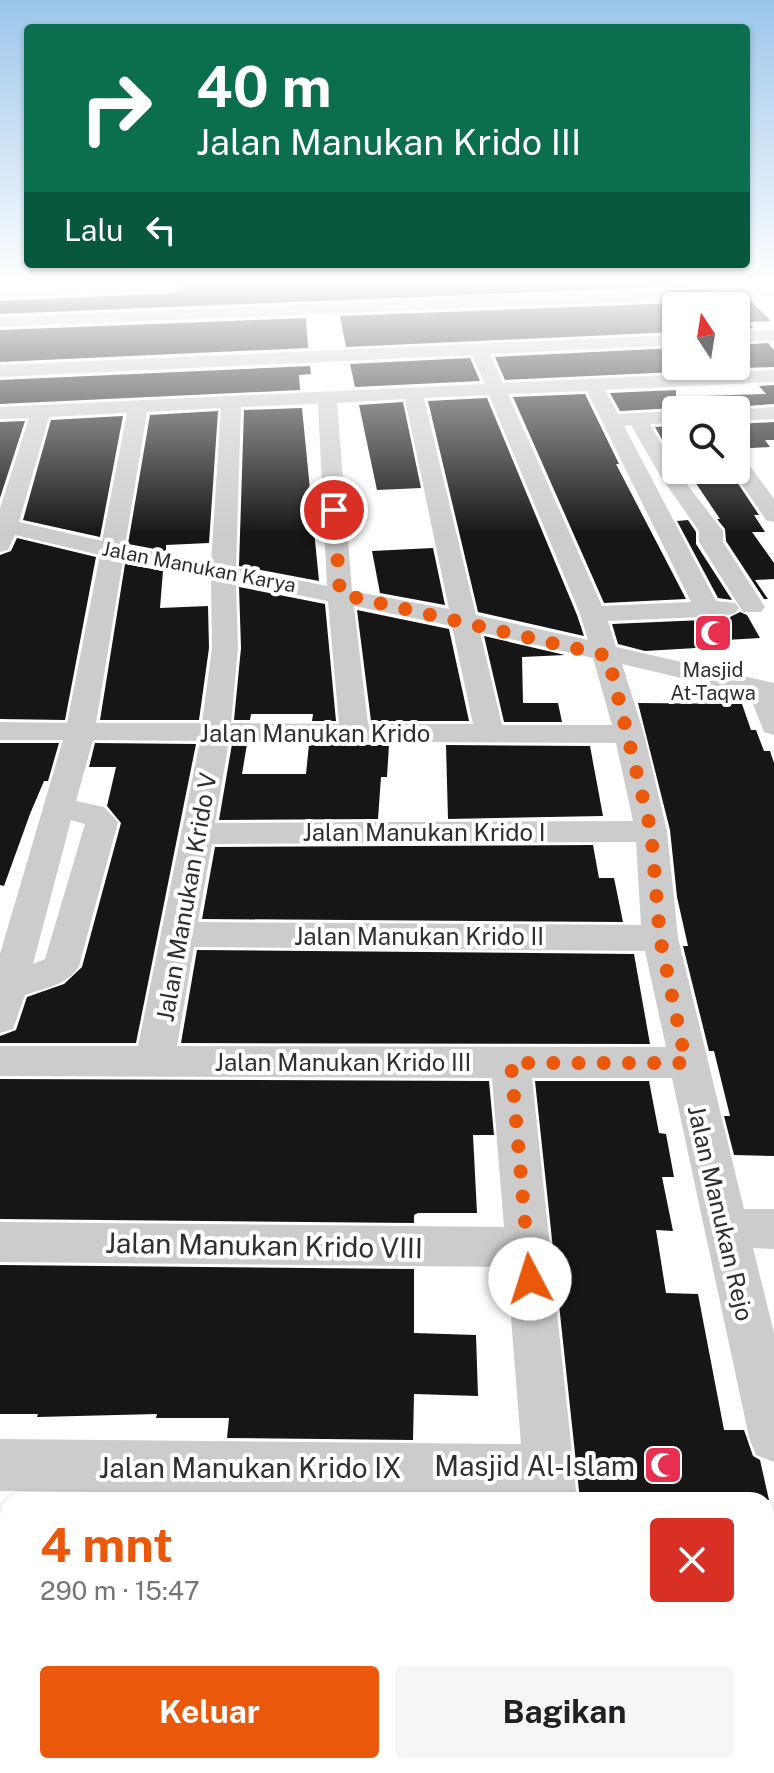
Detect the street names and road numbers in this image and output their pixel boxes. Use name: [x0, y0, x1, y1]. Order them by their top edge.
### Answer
street label: Jalan Manukan Karya: [100, 536, 298, 598]
street label: Jalan Manukan Krido: [200, 719, 430, 747]
street label: Jalan Manukan Krido V: [150, 770, 222, 1024]
street label: Jalan Manukan Krido I: [302, 818, 546, 846]
street label: Jalan Manukan Krido II: [294, 922, 544, 950]
street label: Jalan Manukan Krido III: [215, 1048, 471, 1076]
street label: Jalan Manukan Rejo: [683, 1102, 759, 1324]
street label: Jalan Manukan Krido VIII: [105, 1226, 423, 1264]
street label: Jalan Manukan Krido IX: [98, 1451, 402, 1484]

